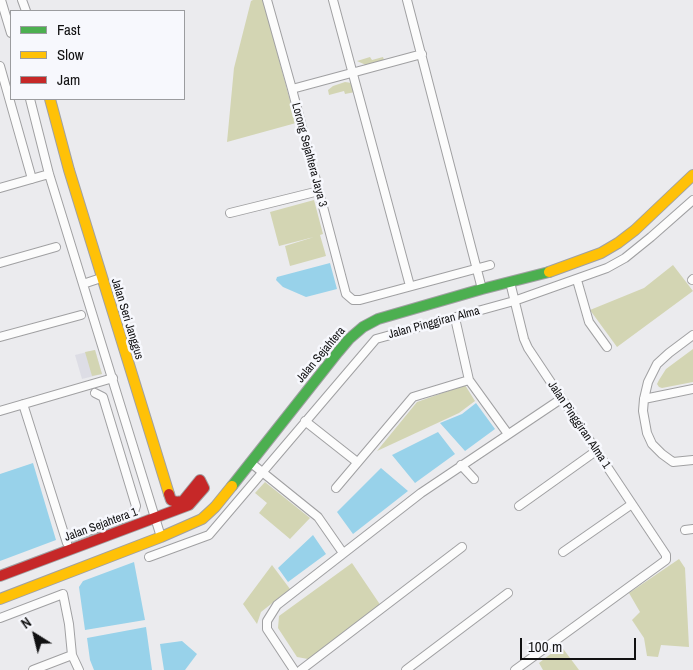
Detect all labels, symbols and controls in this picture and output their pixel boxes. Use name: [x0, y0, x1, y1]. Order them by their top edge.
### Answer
legend: [10, 10, 185, 100]
text: Fast: [57, 19, 80, 40]
text: Slow: [57, 44, 84, 65]
text: Jam: [57, 69, 80, 90]
street label: Lorong Sejahtera Jaya 3: [288, 101, 330, 209]
street label: Jalan Seri Janggus: [108, 277, 146, 361]
street label: Jalan Pinggiran Alma: [387, 304, 481, 342]
street label: Jalan Sejahtera: [294, 324, 348, 386]
street label: Jalan Pinggiran Alma 1: [544, 379, 614, 471]
street label: Jalan Sejahtera 1: [63, 505, 139, 545]
north arrow: [10, 610, 60, 660]
text: N: [18, 613, 35, 633]
scale bar: [523, 628, 639, 660]
text: 100 m: [528, 636, 562, 657]

